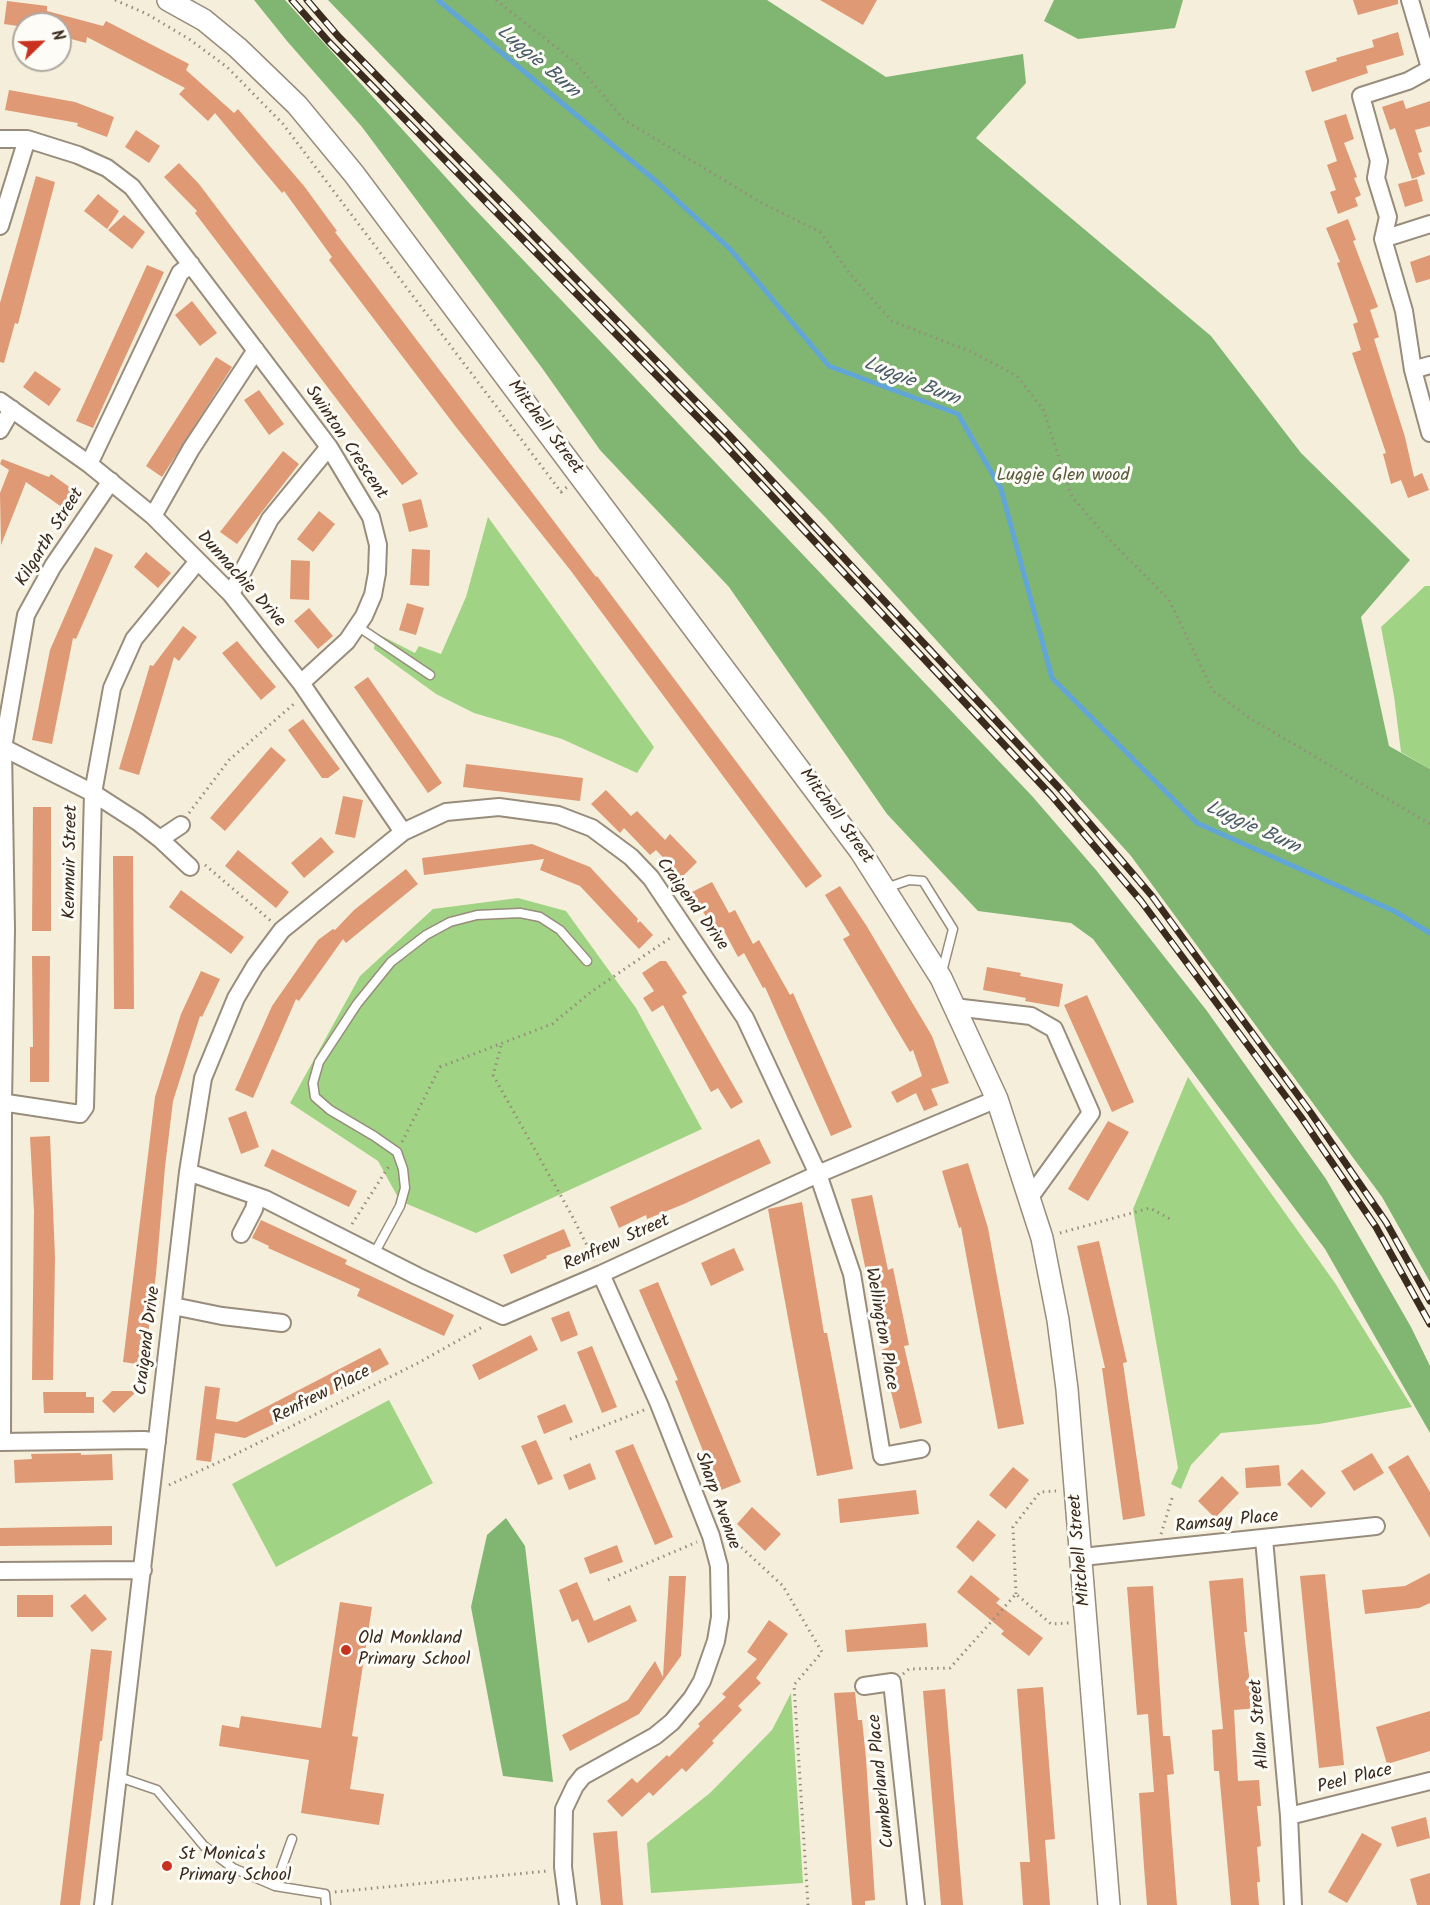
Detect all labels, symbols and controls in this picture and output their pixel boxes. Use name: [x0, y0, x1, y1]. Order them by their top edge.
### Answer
north arrow: [12, 12, 72, 72]
water label: Luggie Burn: [491, 21, 583, 105]
text: N: [44, 26, 71, 45]
water label: Luggie Burn: [860, 353, 962, 413]
street label: Mitchell Street: [501, 376, 587, 480]
street label: Swinton Crescent: [299, 382, 391, 504]
park label: Luggie Glen wood: [997, 466, 1129, 488]
street label: Kilgarth Street: [12, 485, 90, 591]
street label: Dunnachie Drive: [191, 527, 289, 633]
street label: Mitchell Street: [793, 765, 877, 869]
water label: Luggie Burn: [1201, 797, 1303, 861]
street label: Kenmuir Street: [60, 805, 84, 919]
street label: Craigend Drive: [650, 854, 732, 956]
street label: Renfrew Street: [561, 1211, 673, 1277]
street label: Wellington Place: [859, 1266, 901, 1392]
street label: Craigend Drive: [132, 1285, 166, 1397]
street label: Renfrew Place: [269, 1362, 375, 1430]
street label: Sharp Avenue: [688, 1449, 744, 1553]
street label: Mitchell Street: [1065, 1493, 1097, 1607]
street label: Ramsay Place: [1174, 1507, 1280, 1539]
place label: Old Monkland Primary School: [358, 1629, 470, 1672]
marker: Old Monkland Primary School: [339, 1643, 353, 1657]
street label: Allan Street: [1246, 1678, 1276, 1770]
street label: Cumberland Place: [865, 1713, 901, 1849]
street label: Peel Place: [1315, 1760, 1395, 1800]
place label: St Monica's Primary School: [179, 1845, 291, 1888]
marker: St Monica's Primary School: [160, 1859, 174, 1873]

